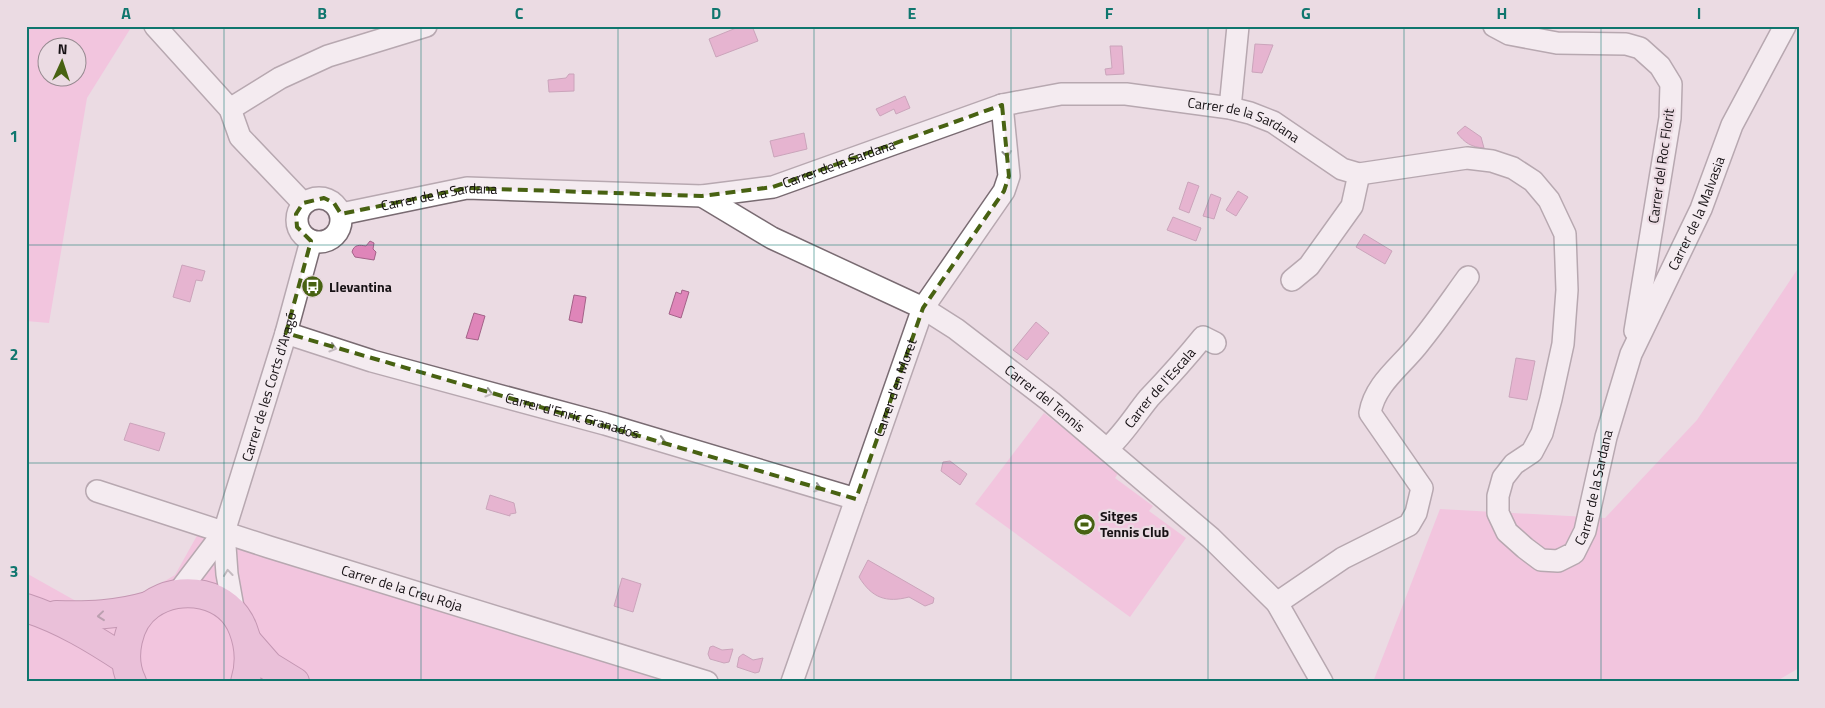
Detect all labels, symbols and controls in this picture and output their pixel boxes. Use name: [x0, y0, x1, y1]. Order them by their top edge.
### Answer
text: A: [121, 1, 131, 25]
text: B: [317, 1, 327, 25]
text: C: [515, 1, 524, 25]
text: D: [711, 1, 721, 25]
text: E: [908, 1, 917, 25]
text: F: [1105, 1, 1114, 25]
text: G: [1301, 1, 1311, 25]
text: H: [1497, 1, 1507, 25]
text: I: [1697, 1, 1701, 25]
north arrow: [38, 38, 88, 88]
text: N: [57, 38, 68, 59]
street label: Carrer de la Sardana: [1186, 91, 1304, 147]
street label: Carrer del Roc Florit: [1642, 107, 1679, 225]
text: 1: [10, 124, 18, 148]
street label: Carrer de la Sardana: [779, 133, 898, 193]
one-way arrow: [1001, 150, 1012, 158]
street label: Carrer de la Malvasia: [1662, 153, 1730, 274]
street label: Carrer de la Sardana: [379, 177, 498, 216]
bus stop icon: Llevantina: [301, 275, 325, 299]
place label: Llevantina: [329, 276, 392, 297]
street label: Carrer de les Corts d'Aragó: [236, 309, 301, 464]
street label: Carrer d'en Moret: [868, 335, 922, 439]
text: 2: [10, 342, 18, 366]
one-way arrow: [328, 342, 336, 352]
street label: Carrer de l'Escala: [1119, 342, 1200, 432]
street label: Carrer del Tennis: [1001, 359, 1090, 437]
street label: Carrer d'Enric Granados: [503, 386, 642, 444]
one-way arrow: [484, 388, 492, 398]
street label: Carrer de la Sardana: [1568, 427, 1618, 549]
one-way arrow: [658, 436, 666, 446]
one-way arrow: [813, 482, 822, 492]
place label: Sitges Tennis Club: [1100, 505, 1169, 542]
sports icon: Sitges Tennis Club: [1072, 512, 1096, 536]
text: 3: [10, 559, 18, 583]
street label: Carrer de la Creu Roja: [339, 559, 465, 616]
one-way arrow: [223, 568, 234, 576]
one-way arrow: [96, 610, 104, 621]

